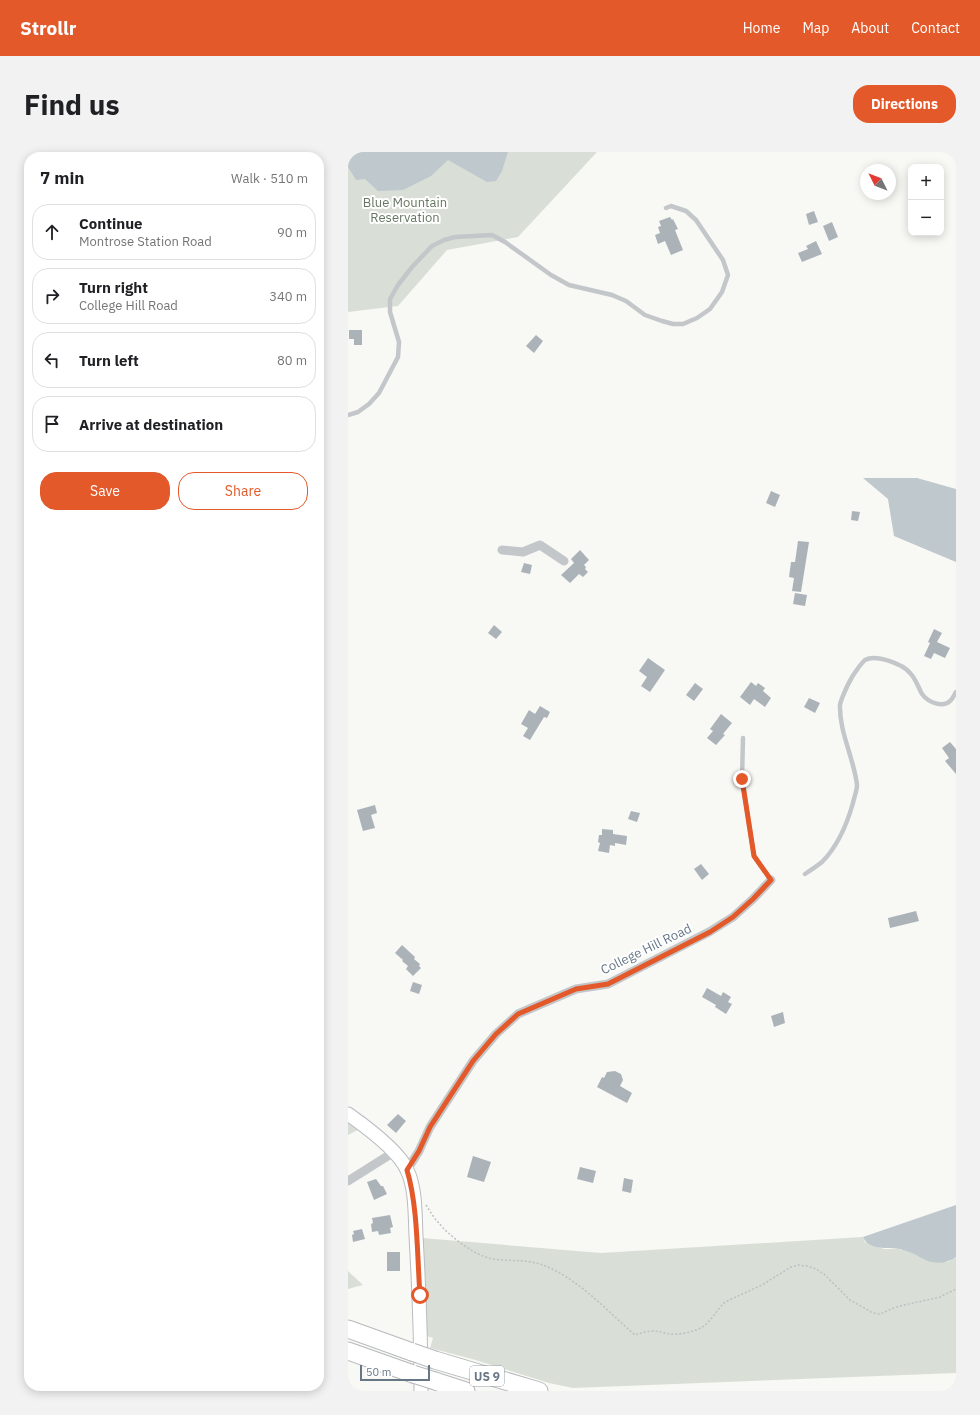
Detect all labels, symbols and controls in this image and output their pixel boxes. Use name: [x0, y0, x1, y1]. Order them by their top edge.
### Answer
text: Strollr: [20, 16, 76, 40]
text: Home: [743, 19, 780, 37]
text: Map: [802, 19, 829, 37]
text: About: [851, 19, 889, 37]
text: Contact: [911, 19, 960, 37]
button: Directions: [853, 85, 956, 123]
text: Find us: [24, 86, 120, 123]
north arrow: [860, 164, 896, 200]
map controls: [908, 164, 944, 236]
button: +: [908, 164, 944, 200]
text: 7 min: [40, 167, 84, 189]
text: Walk · 510 m: [231, 170, 308, 187]
park label: Blue Mountain Reservation: [363, 194, 447, 226]
button: −: [908, 200, 944, 236]
text: Continue: [79, 214, 143, 233]
icon: ahead: [41, 221, 63, 243]
text: 90 m: [277, 224, 307, 241]
text: Montrose Station Road: [79, 233, 212, 250]
text: Turn right: [79, 278, 148, 297]
icon: right: [41, 285, 63, 307]
text: 340 m: [269, 288, 307, 305]
text: College Hill Road: [79, 297, 178, 314]
icon: left: [41, 349, 63, 371]
text: Turn left: [79, 351, 139, 370]
text: 80 m: [277, 352, 307, 369]
icon: arrive: [41, 413, 63, 435]
text: Arrive at destination: [79, 415, 223, 434]
button: Save: [40, 472, 170, 510]
button: Share: [178, 472, 308, 510]
route end: [733, 770, 751, 788]
street label: College Hill Road: [598, 920, 694, 978]
route start: [411, 1286, 429, 1304]
scale bar: [360, 1363, 430, 1382]
text: 50 m: [366, 1365, 391, 1379]
road number: US 9: [470, 1366, 504, 1386]

